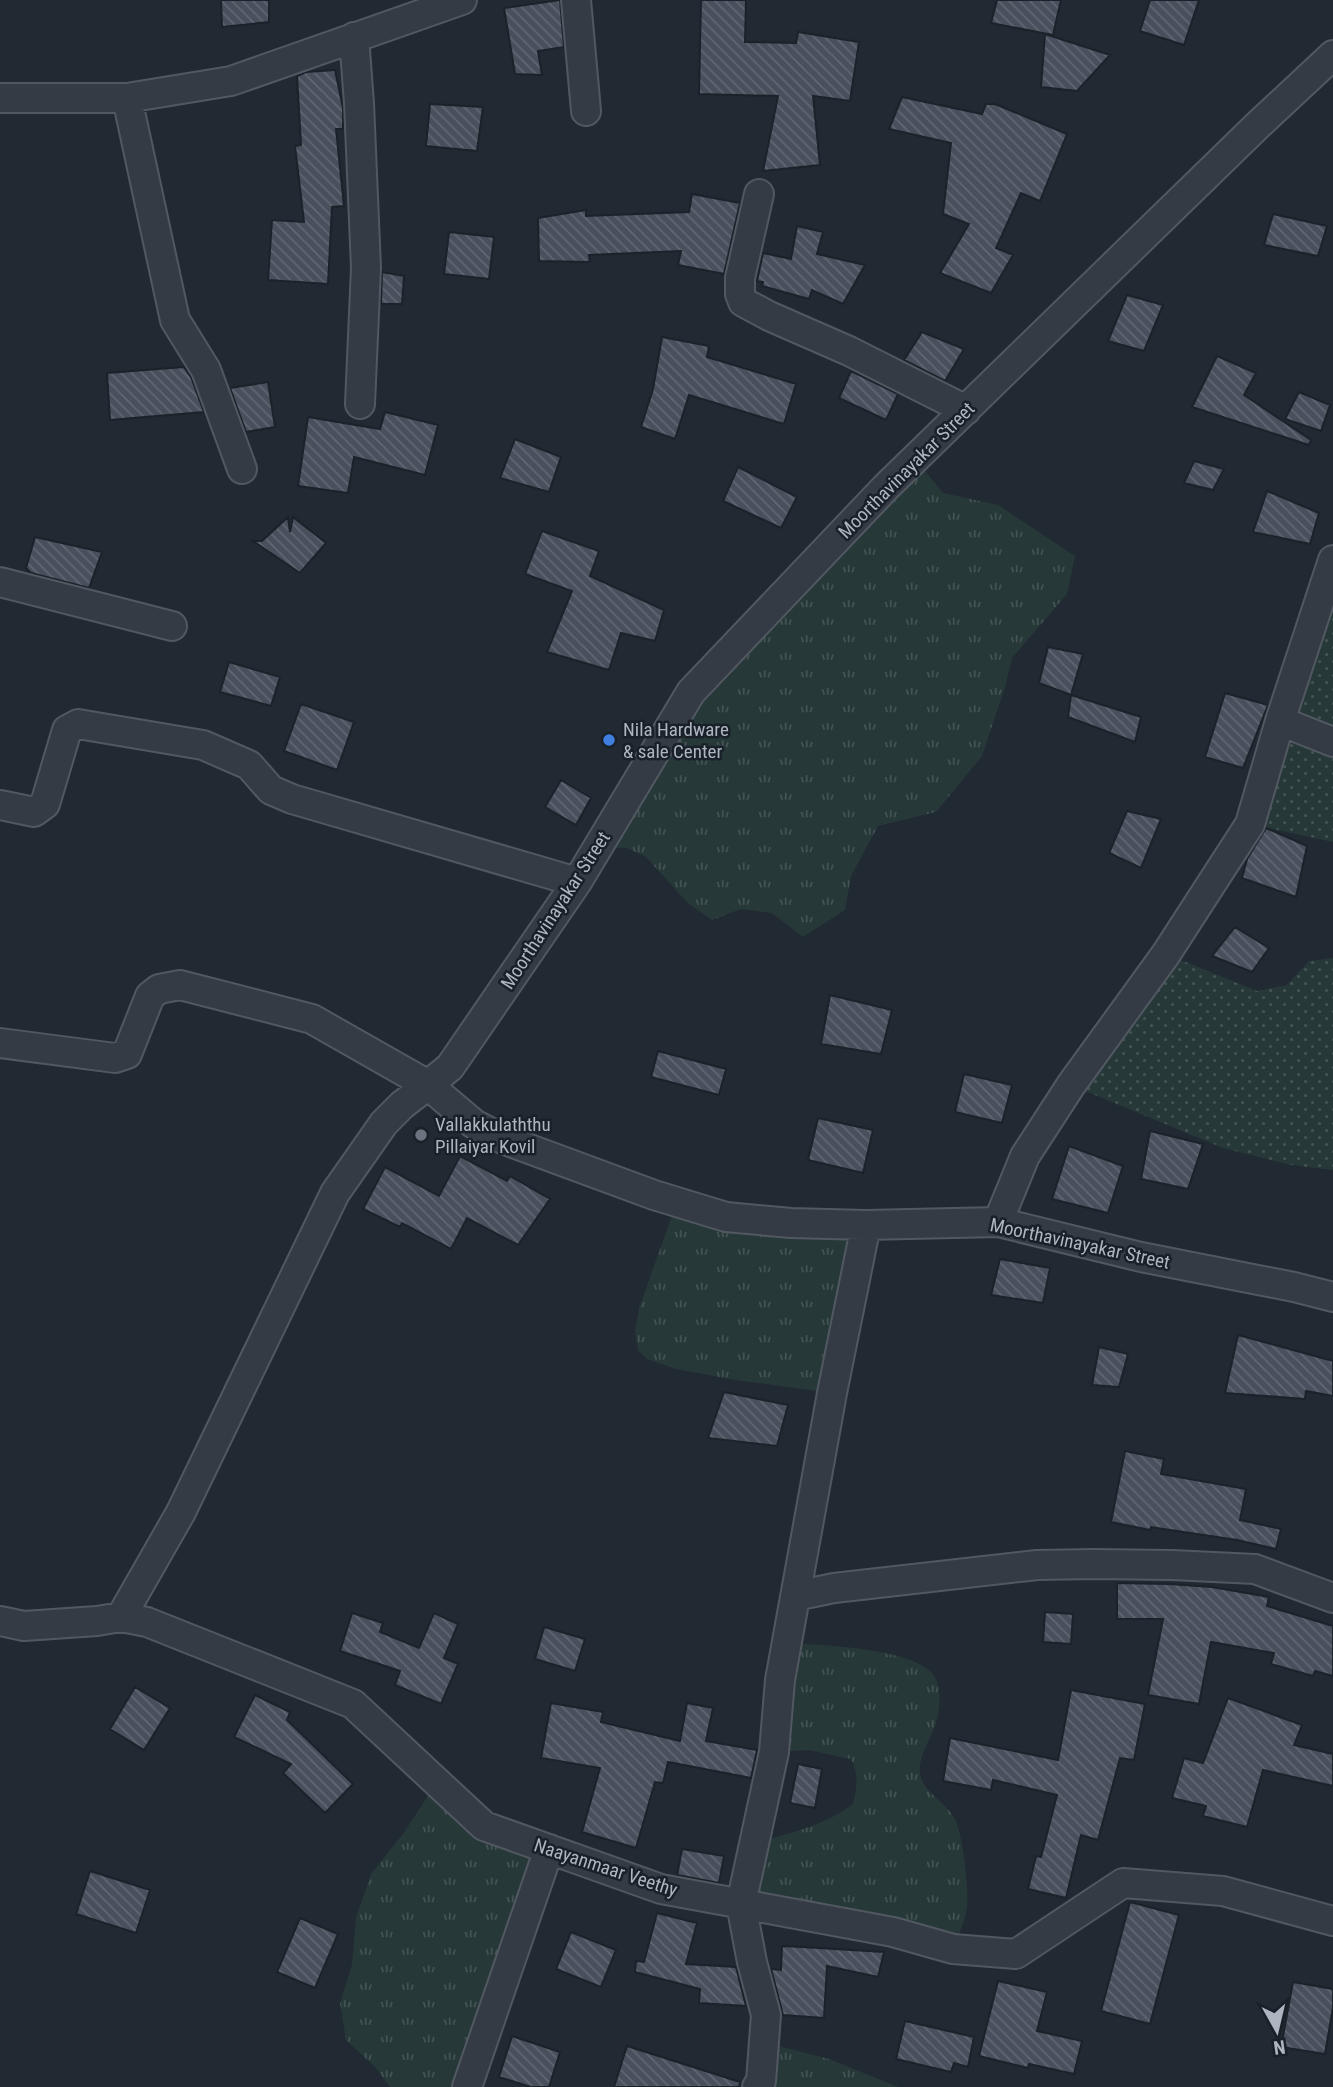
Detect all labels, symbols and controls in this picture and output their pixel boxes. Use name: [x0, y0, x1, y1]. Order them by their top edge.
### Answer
street label: Moorthavinayakar Street: [833, 397, 979, 543]
place label: Nila Hardware & sale Center: [623, 718, 729, 763]
marker: Nila Hardware & sale Center: [601, 732, 617, 748]
street label: Moorthavinayakar Street: [496, 827, 615, 993]
place label: Vallakkulaththu Pillaiyar Kovil: [435, 1113, 551, 1158]
marker: Vallakkulaththu Pillaiyar Kovil: [413, 1127, 429, 1143]
street label: Moorthavinayakar Street: [988, 1213, 1172, 1274]
street label: Naayanmaar Veethy: [531, 1833, 680, 1902]
north arrow: [1242, 1996, 1312, 2066]
text: N: [1272, 2035, 1287, 2060]

